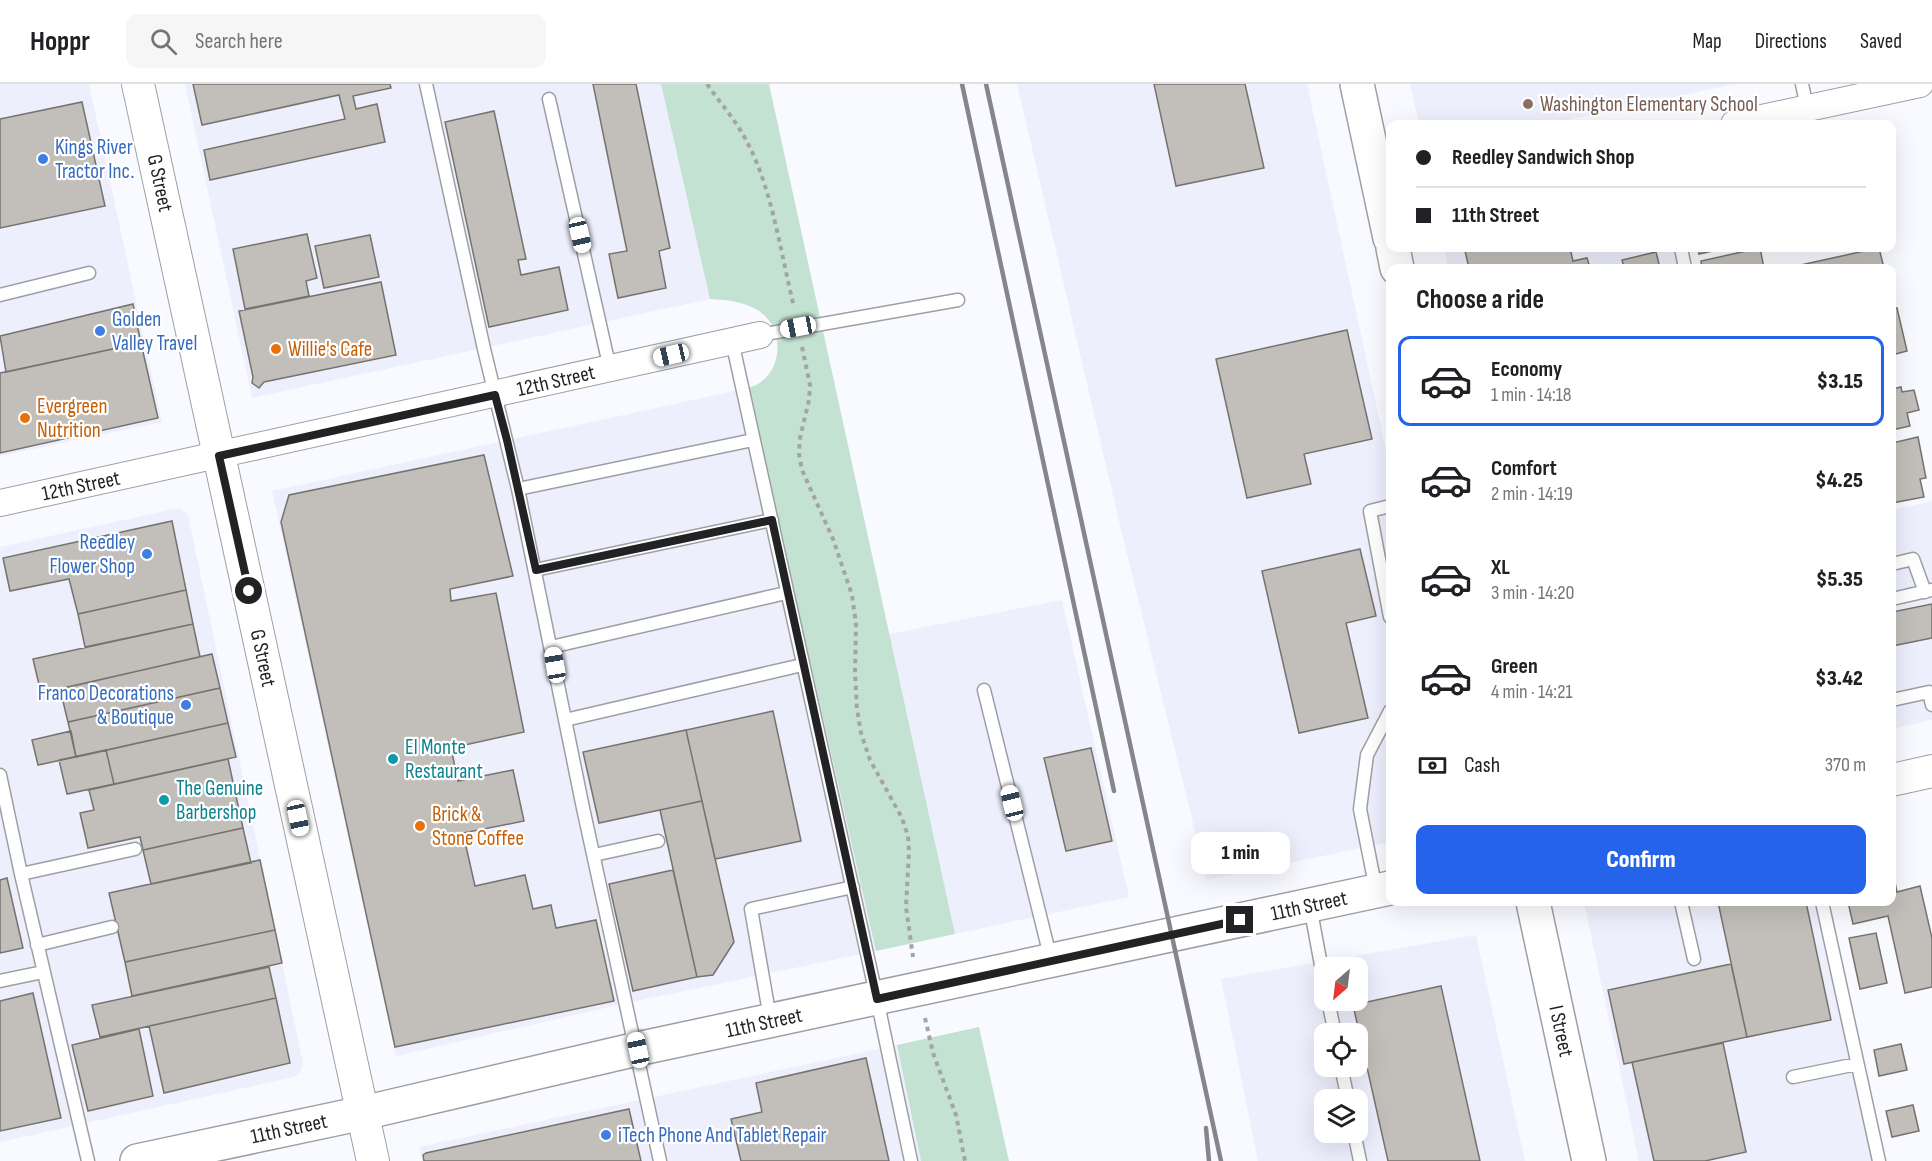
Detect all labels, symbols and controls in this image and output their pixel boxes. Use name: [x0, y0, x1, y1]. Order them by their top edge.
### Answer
search box: [126, 14, 546, 68]
text: Hoppr: [30, 25, 90, 58]
icon: search: [147, 25, 180, 58]
text: Search here: [195, 28, 282, 55]
text: Map: [1692, 29, 1722, 54]
text: Directions: [1755, 29, 1827, 54]
text: Saved: [1860, 29, 1902, 54]
place label: Washington Elementary School: [1540, 92, 1758, 117]
marker: Washington Elementary School: [1521, 97, 1535, 111]
place label: Kings River Tractor Inc.: [55, 135, 134, 184]
text: Reedley Sandwich Shop: [1452, 144, 1635, 171]
marker: Kings River Tractor Inc.: [36, 152, 50, 166]
street label: G Street: [142, 152, 178, 214]
text: 11th Street: [1452, 202, 1539, 229]
car: [567, 215, 593, 255]
text: Choose a ride: [1416, 284, 1544, 316]
place label: Golden Valley Travel: [112, 307, 197, 356]
car: [779, 315, 817, 339]
marker: Golden Valley Travel: [93, 324, 107, 338]
place label: Willie's Cafe: [288, 337, 372, 362]
marker: Willie's Cafe: [269, 342, 283, 356]
car: [651, 342, 691, 368]
icon: car: [1419, 354, 1473, 408]
text: Economy: [1491, 356, 1562, 383]
street label: 12th Street: [515, 360, 597, 402]
text: $3.15: [1817, 368, 1863, 395]
text: 1 min · 14:18: [1491, 383, 1572, 407]
place label: Evergreen Nutrition: [37, 394, 107, 443]
marker: Evergreen Nutrition: [18, 411, 32, 425]
icon: car: [1419, 453, 1473, 507]
text: Comfort: [1491, 455, 1557, 482]
street label: 12th Street: [40, 466, 122, 506]
text: $4.25: [1815, 467, 1863, 494]
text: 2 min · 14:19: [1491, 482, 1573, 506]
place label: Reedley Flower Shop: [50, 530, 135, 579]
marker: Reedley Flower Shop: [140, 547, 154, 561]
icon: car: [1419, 552, 1473, 606]
text: XL: [1491, 554, 1510, 581]
text: $5.35: [1816, 566, 1863, 593]
route start: [235, 577, 262, 604]
text: 3 min · 14:20: [1491, 581, 1574, 605]
street label: G Street: [245, 627, 281, 689]
car: [543, 646, 567, 684]
icon: car: [1419, 651, 1473, 705]
text: Green: [1491, 653, 1538, 680]
text: $3.42: [1815, 665, 1863, 692]
text: 4 min · 14:21: [1491, 680, 1572, 704]
place label: Franco Decorations & Boutique: [38, 681, 174, 730]
marker: Franco Decorations & Boutique: [179, 698, 193, 712]
place label: El Monte Restaurant: [405, 735, 483, 784]
icon: cash: [1416, 749, 1449, 782]
marker: El Monte Restaurant: [386, 752, 400, 766]
text: Cash: [1464, 752, 1500, 779]
text: 370 m: [1825, 753, 1866, 777]
place label: The Genuine Barbershop: [176, 776, 263, 825]
car: [999, 783, 1025, 823]
marker: The Genuine Barbershop: [157, 793, 171, 807]
car: [285, 799, 311, 837]
place label: Brick & Stone Coffee: [432, 802, 524, 851]
marker: Brick & Stone Coffee: [413, 819, 427, 833]
button: Confirm: [1416, 825, 1866, 894]
callout: 1 min: [1190, 833, 1290, 875]
text: 1 min: [1221, 841, 1260, 865]
street label: 11th Street: [1268, 886, 1350, 926]
route end: [1226, 906, 1253, 933]
north arrow: [1314, 957, 1368, 1011]
map controls: [1314, 957, 1368, 1143]
street label: 11th Street: [723, 1003, 805, 1043]
street label: I Street: [1543, 1003, 1579, 1059]
button: locate: [1314, 1023, 1368, 1077]
car: [625, 1031, 651, 1069]
button: layers: [1314, 1089, 1368, 1143]
street label: 11th Street: [248, 1109, 330, 1149]
place label: iTech Phone And Tablet Repair: [618, 1123, 827, 1148]
marker: iTech Phone And Tablet Repair: [599, 1128, 613, 1142]

